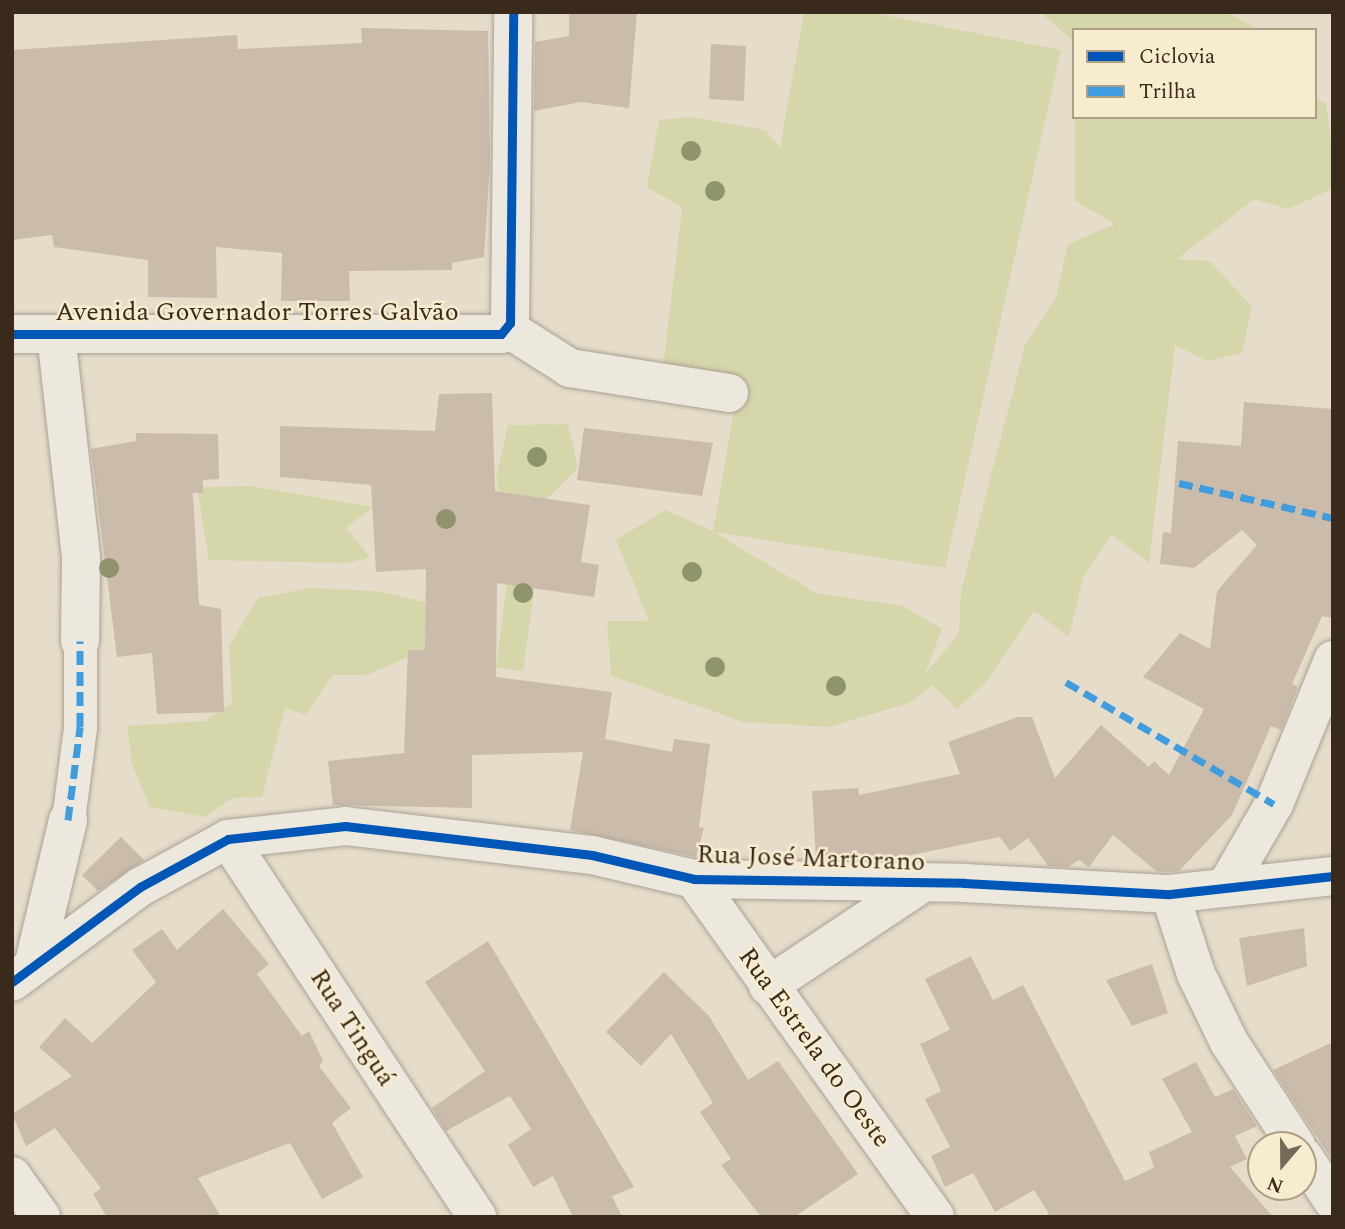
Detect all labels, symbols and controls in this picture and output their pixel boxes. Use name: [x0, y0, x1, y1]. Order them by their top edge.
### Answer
legend: [1072, 28, 1317, 119]
text: Ciclovia: [1139, 41, 1215, 73]
text: Trilha: [1139, 76, 1196, 108]
street label: Avenida Governador Torres Galvão: [55, 297, 459, 329]
street label: Rua José Martorano: [696, 839, 926, 879]
street label: Rua Estrela do Oeste: [731, 942, 897, 1154]
street label: Rua Tinguá: [303, 964, 401, 1092]
north arrow: [1247, 1131, 1317, 1201]
text: N: [1263, 1168, 1288, 1201]

